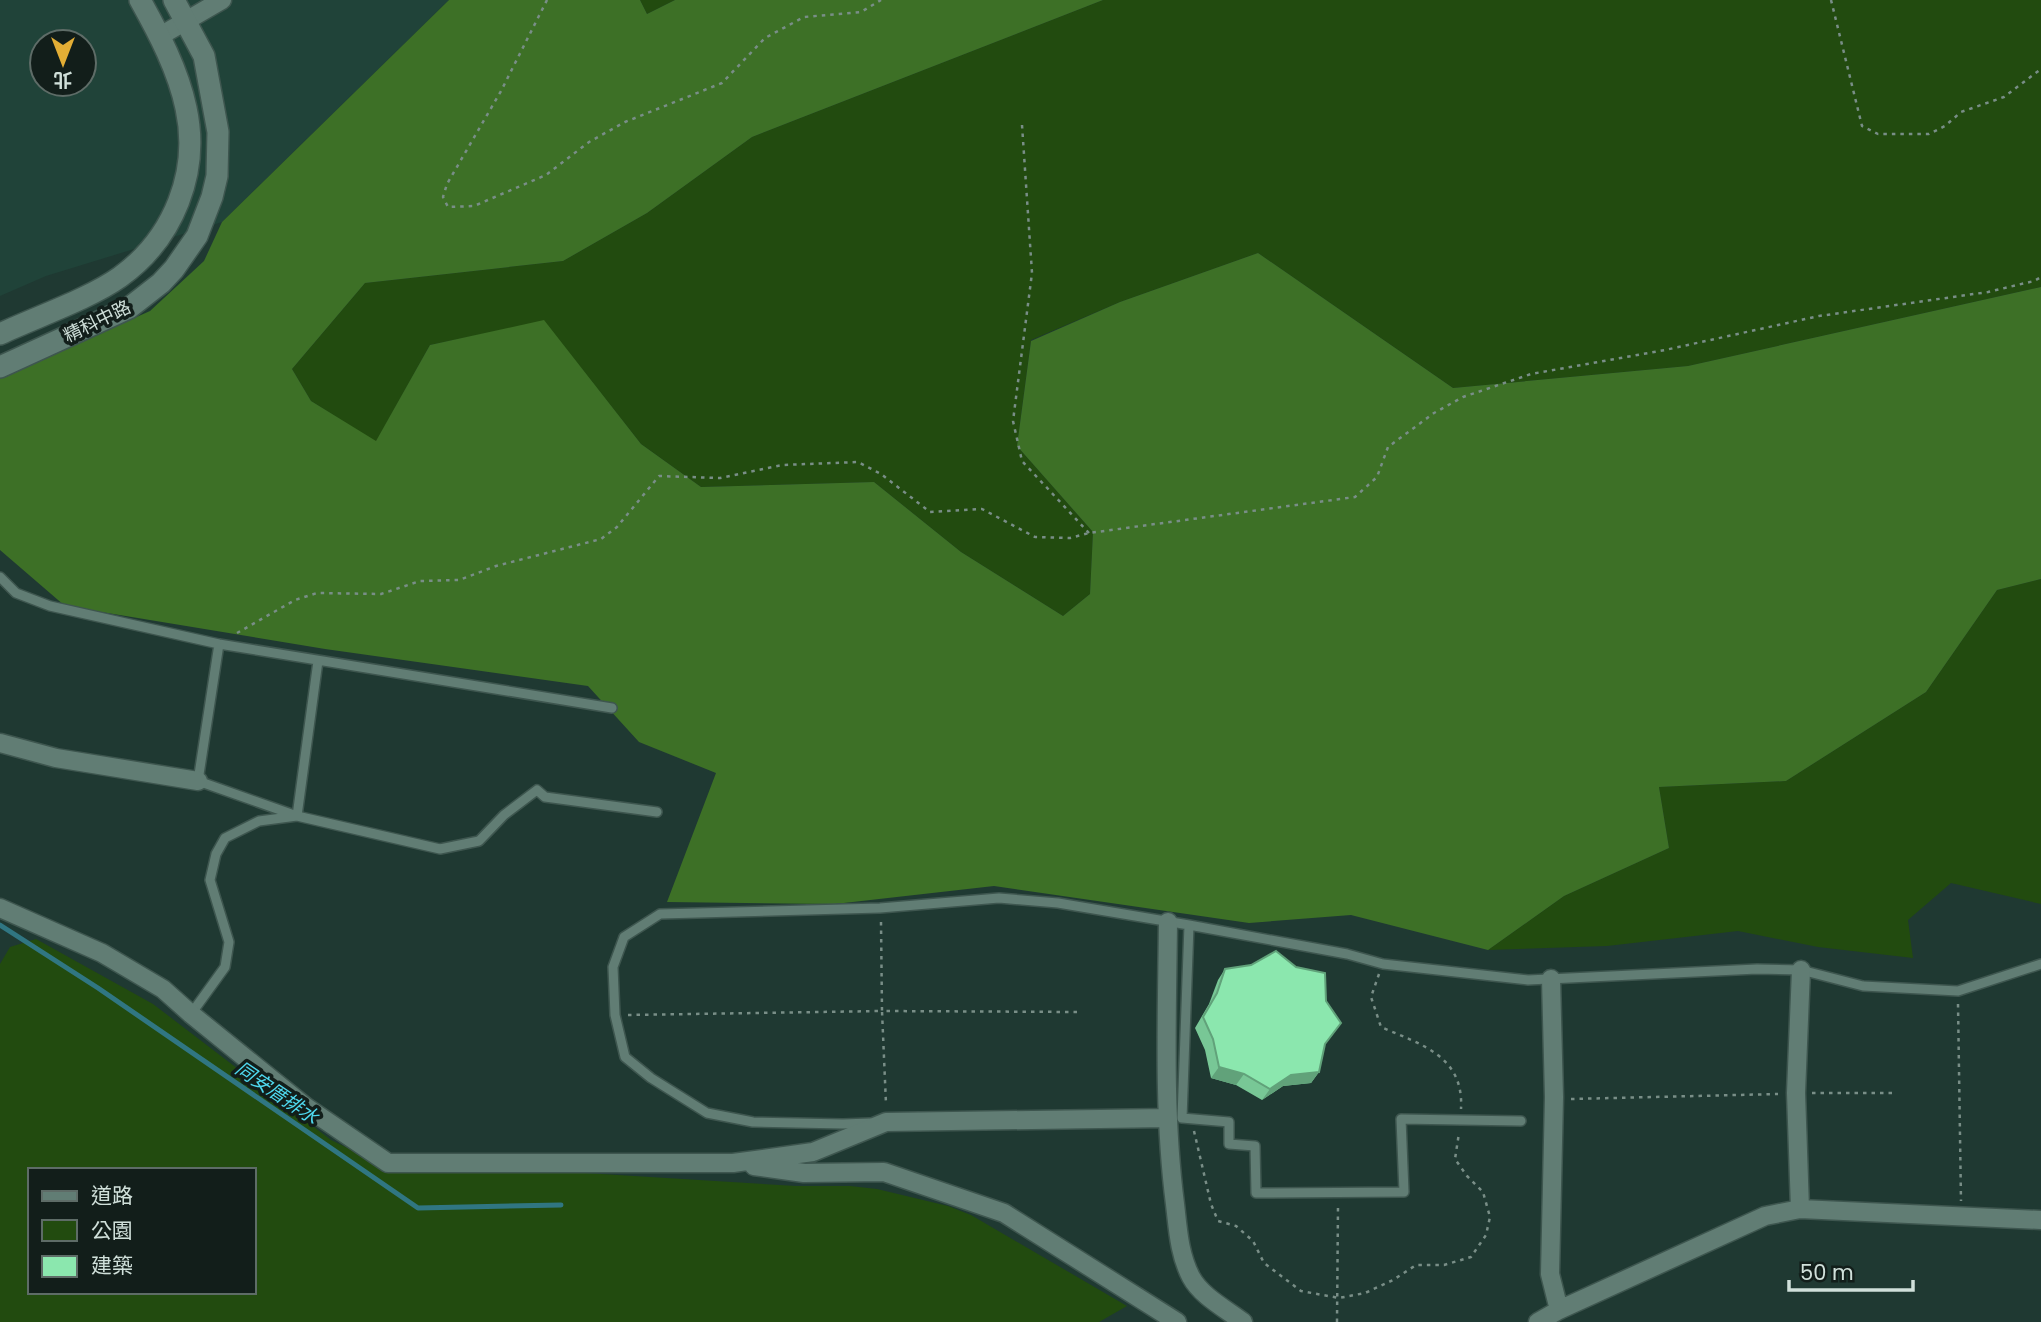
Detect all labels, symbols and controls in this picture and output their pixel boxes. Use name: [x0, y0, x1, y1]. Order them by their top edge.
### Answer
north arrow: [28, 28, 98, 98]
text: 北: [53, 66, 73, 93]
street label: 精科中路: [59, 294, 135, 348]
water label: 同安厝排水: [230, 1055, 325, 1131]
legend: [28, 1168, 256, 1294]
text: 道路: [91, 1181, 133, 1210]
text: 公園: [91, 1216, 133, 1245]
scale bar: [1789, 1248, 1913, 1292]
text: 建築: [91, 1251, 133, 1280]
text: 50 m: [1800, 1258, 1854, 1287]

